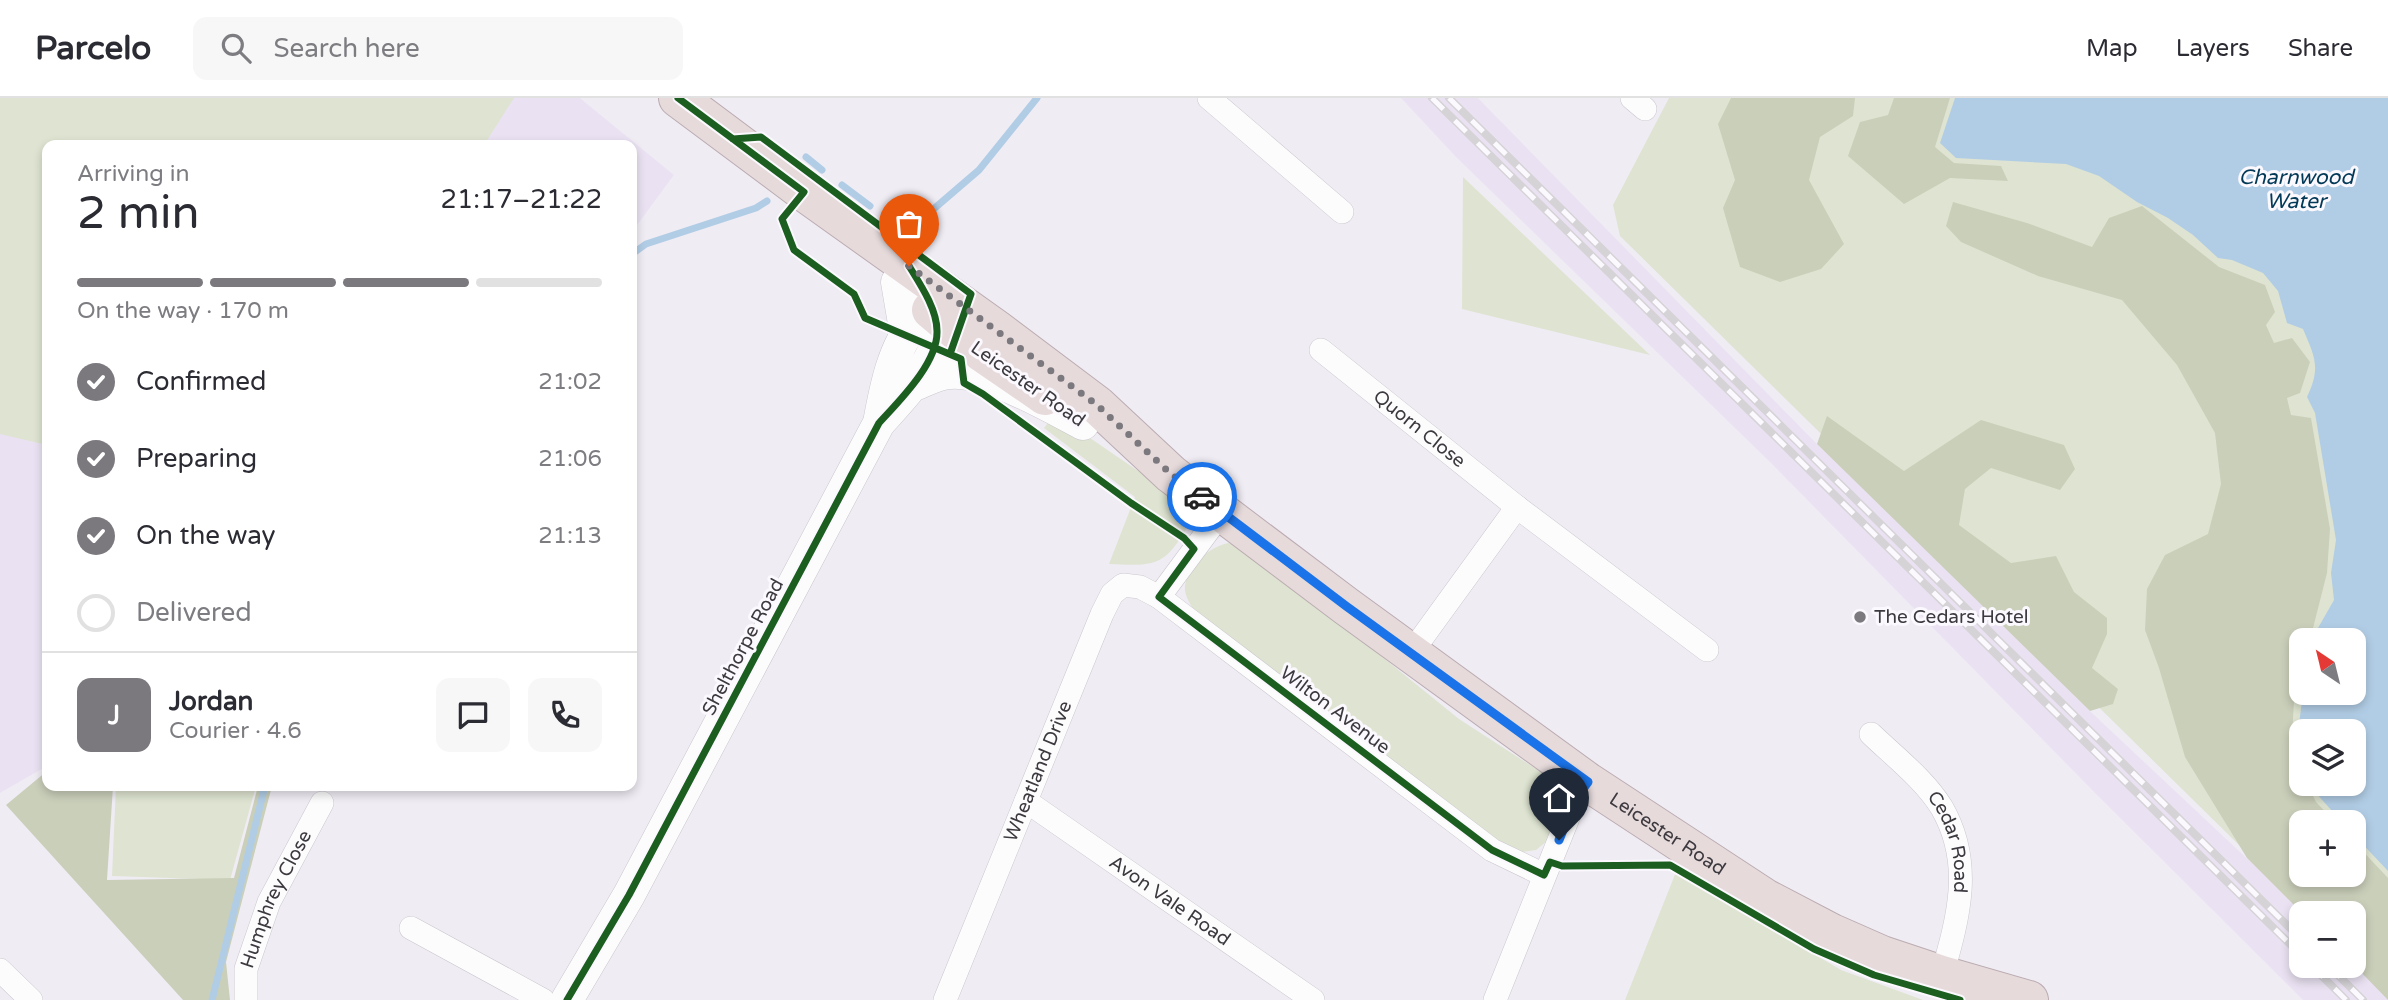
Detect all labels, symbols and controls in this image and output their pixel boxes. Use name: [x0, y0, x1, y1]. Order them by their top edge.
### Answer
search box: [193, 17, 683, 80]
text: Parcelo: [35, 29, 151, 68]
icon: search: [217, 29, 255, 67]
text: Search here: [273, 33, 420, 64]
text: Map: [2086, 34, 2138, 63]
text: Layers: [2176, 34, 2250, 63]
text: Share: [2288, 34, 2353, 63]
text: Arriving in: [77, 160, 190, 188]
water label: Charnwood Water: [2238, 165, 2356, 214]
text: 21:17–21:22: [441, 184, 602, 215]
text: 2 min: [77, 186, 200, 241]
pin: [879, 194, 939, 266]
icon: bag: [890, 205, 928, 243]
text: On the way · 170 m: [77, 297, 289, 325]
street label: Leicester Road: [967, 337, 1089, 431]
icon: check: [77, 363, 115, 401]
text: Confirmed: [136, 366, 266, 397]
text: 21:02: [538, 368, 602, 396]
street label: Quorn Close: [1369, 385, 1470, 472]
icon: check: [77, 440, 115, 478]
text: Preparing: [136, 443, 257, 474]
text: 21:06: [538, 445, 602, 473]
courier: [1167, 462, 1237, 532]
icon: car: [1183, 478, 1221, 516]
icon: check: [77, 517, 115, 555]
text: On the way: [136, 520, 276, 551]
text: 21:13: [538, 522, 602, 550]
street label: Shelthorpe Road: [698, 575, 788, 719]
text: Delivered: [136, 597, 252, 628]
place label: The Cedars Hotel: [1874, 606, 2029, 628]
marker: The Cedars Hotel: [1852, 609, 1868, 625]
north arrow: [2289, 628, 2366, 705]
map controls: [2289, 628, 2366, 978]
street label: Wilton Avenue: [1276, 662, 1394, 758]
button: chat: [436, 678, 510, 752]
button: phone: [528, 678, 602, 752]
text: Jordan: [169, 686, 253, 717]
street label: Wheatland Drive: [1000, 698, 1077, 845]
text: J: [108, 700, 120, 731]
text: Courier · 4.6: [169, 717, 302, 745]
button: layers: [2289, 719, 2366, 796]
pin: [1529, 768, 1589, 840]
icon: home: [1540, 779, 1578, 817]
street label: Cedar Road: [1923, 787, 1972, 894]
street label: Leicester Road: [1605, 788, 1730, 880]
button: +: [2289, 810, 2366, 887]
street label: Humphrey Close: [236, 827, 316, 971]
street label: Avon Vale Road: [1105, 851, 1235, 950]
button: −: [2289, 901, 2366, 978]

